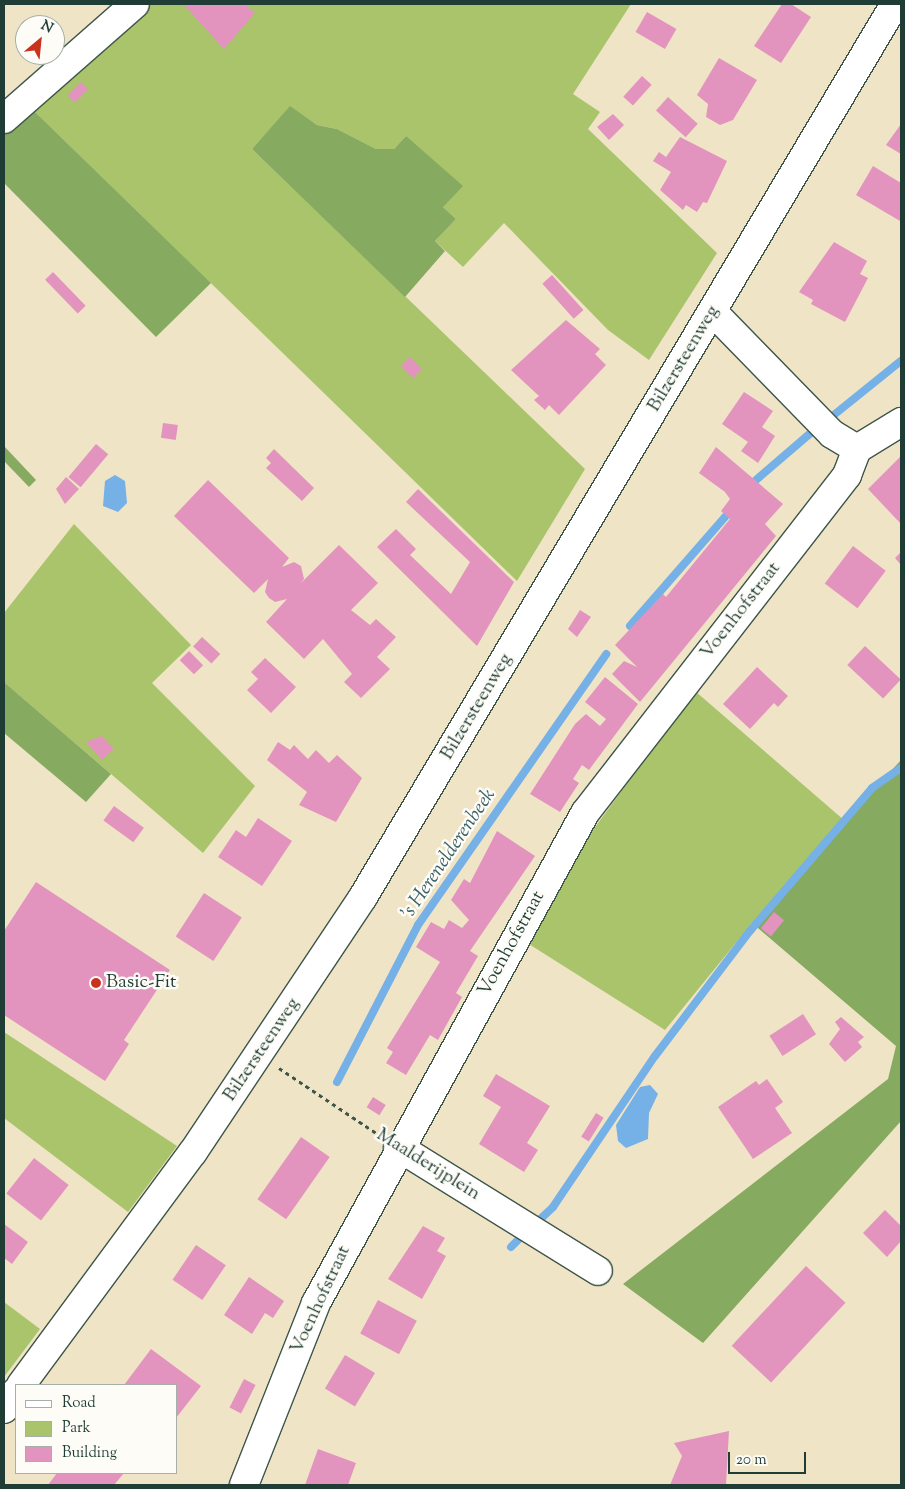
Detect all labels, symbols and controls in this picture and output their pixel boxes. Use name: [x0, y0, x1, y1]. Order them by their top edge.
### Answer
north arrow: [15, 15, 65, 65]
text: N: [37, 16, 56, 39]
street label: Bilzersteenweg: [643, 302, 725, 416]
street label: Voenhofstraat: [696, 558, 786, 664]
street label: Bilzersteenweg: [436, 650, 518, 764]
water label: 's Herenelderenbeek: [397, 784, 501, 924]
street label: Voenhofstraat: [474, 887, 550, 1001]
place label: Basic-Fit: [106, 972, 177, 994]
marker: Basic-Fit: [90, 977, 102, 989]
street label: Bilzersteenweg: [219, 994, 305, 1106]
street label: Maalderijplein: [372, 1124, 484, 1206]
street label: Voenhofstraat: [286, 1242, 356, 1358]
legend: [15, 1384, 178, 1474]
text: Road: [62, 1393, 96, 1414]
text: Park: [62, 1418, 91, 1439]
scale bar: [730, 1442, 808, 1474]
text: Building: [62, 1443, 117, 1464]
text: 20 m: [736, 1450, 767, 1471]

